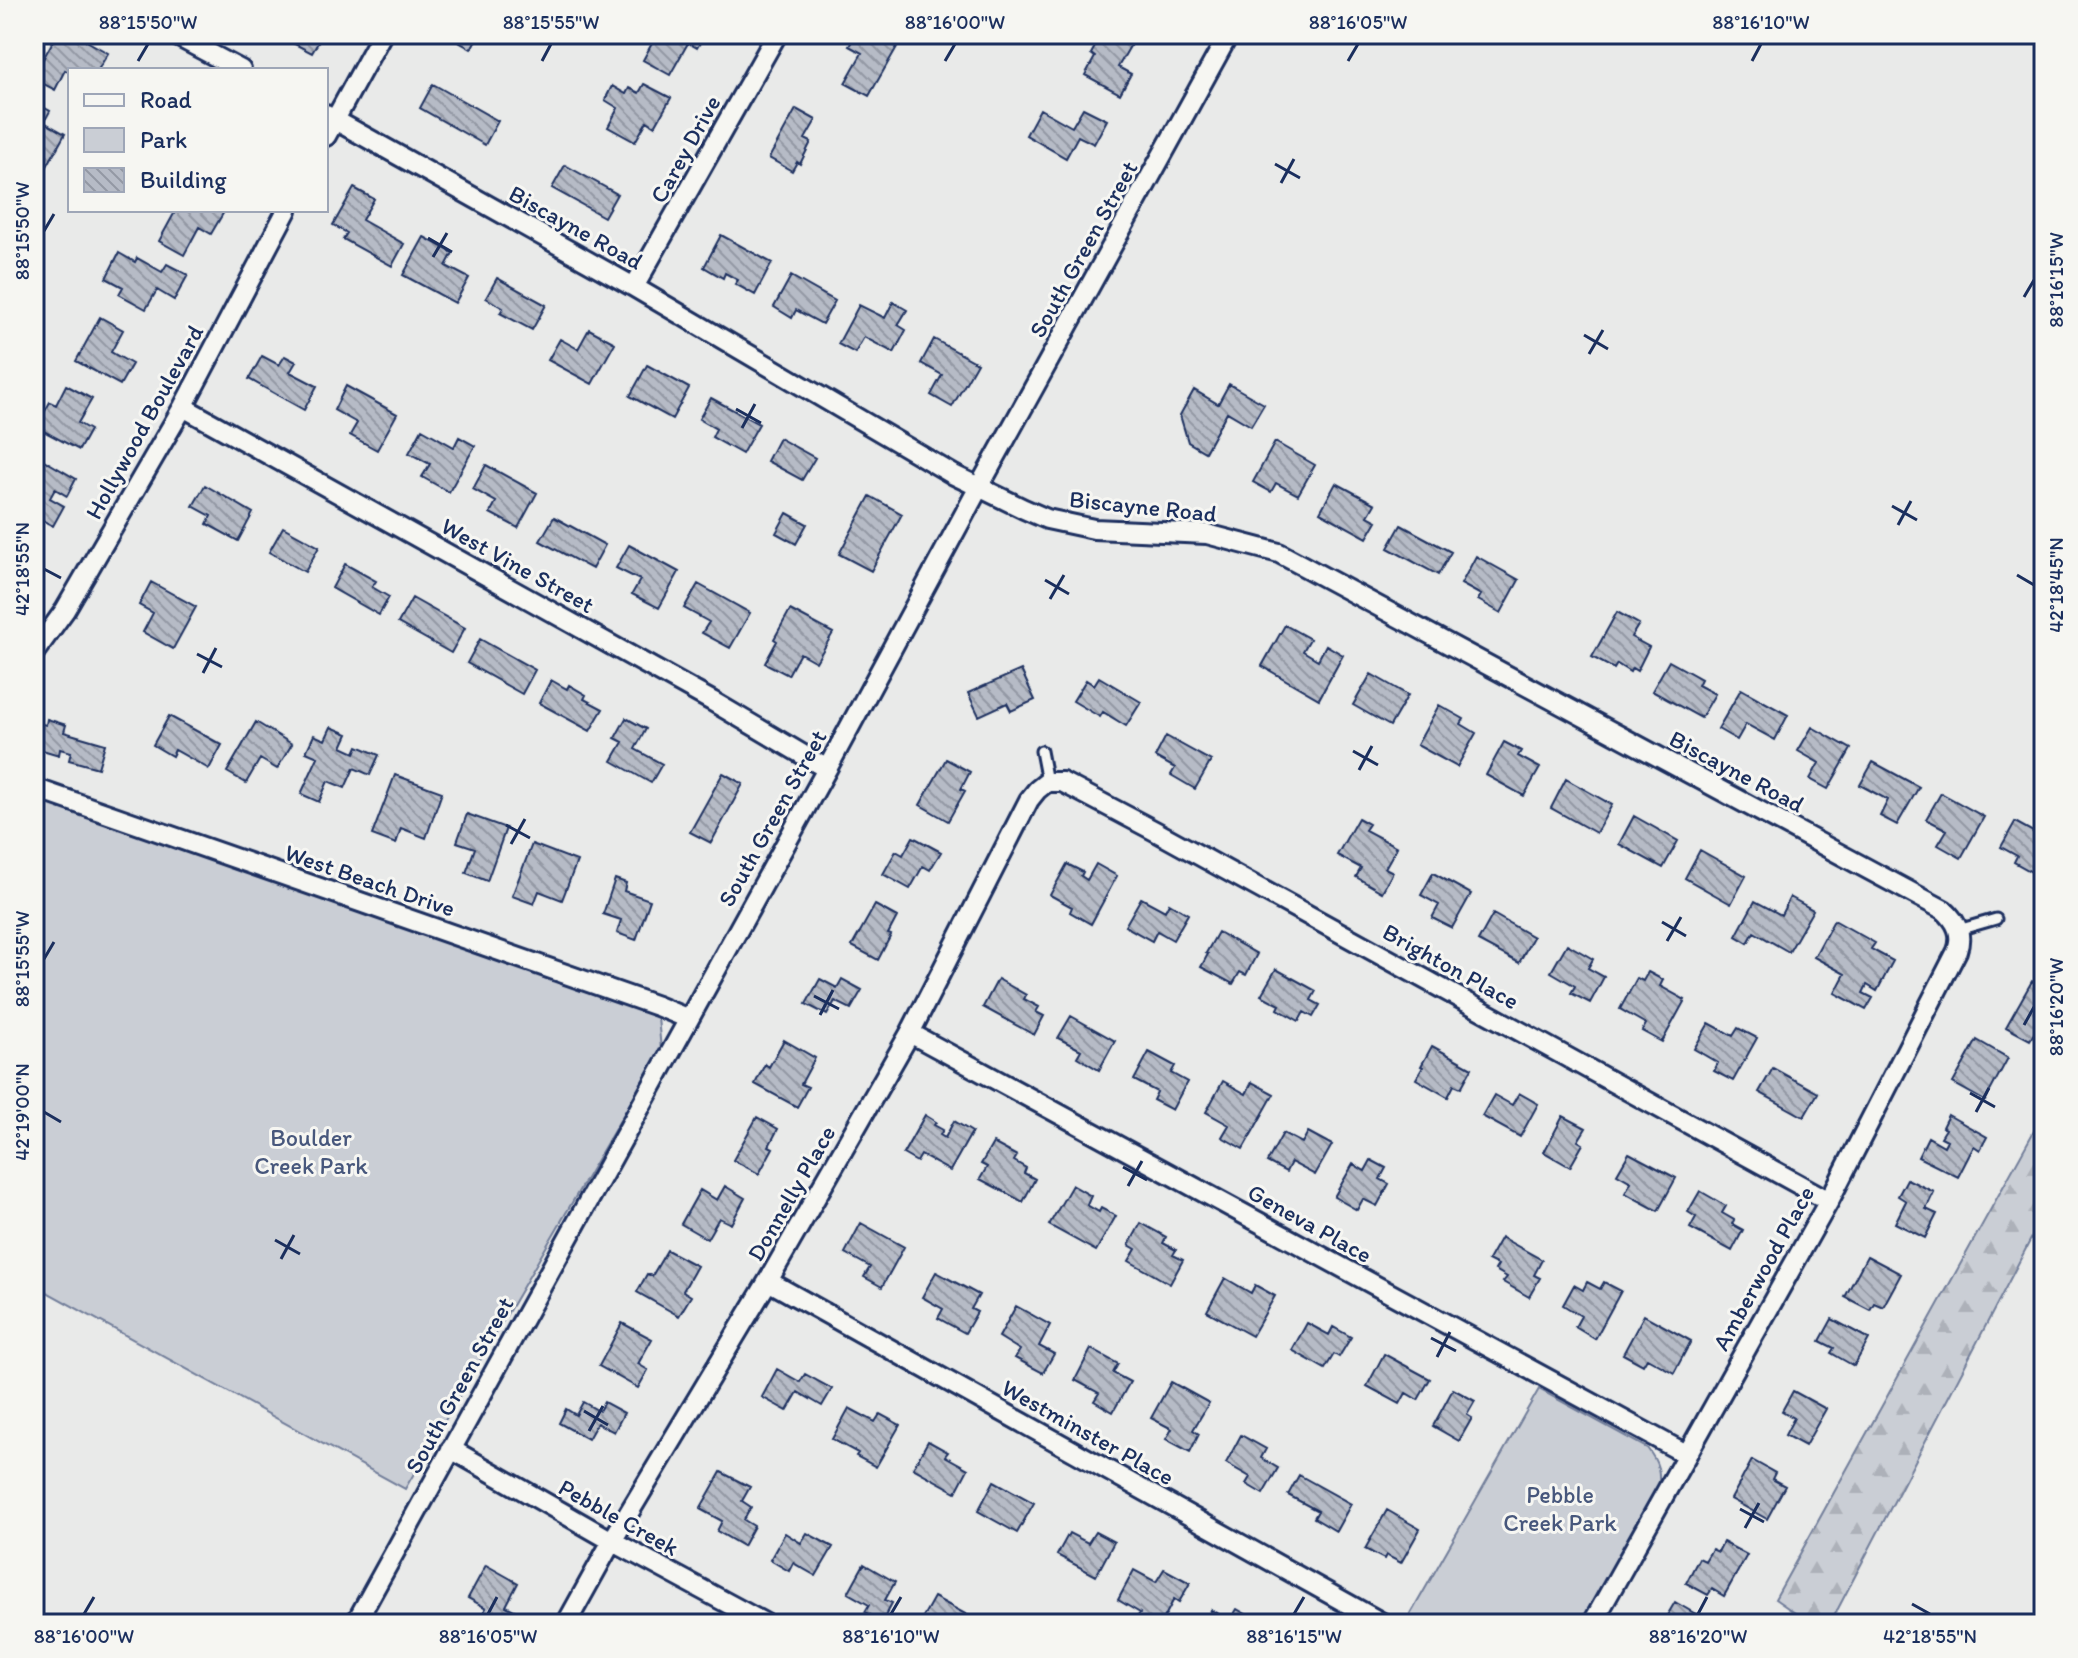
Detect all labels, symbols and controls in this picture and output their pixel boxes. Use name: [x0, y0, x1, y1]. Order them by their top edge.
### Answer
text: 88°15'50"W: [99, 10, 197, 34]
text: 88°15'55"W: [503, 10, 599, 34]
text: 88°16'00"W: [905, 10, 1005, 34]
text: 88°16'05"W: [1309, 10, 1407, 34]
text: 88°16'10"W: [1712, 10, 1810, 34]
legend: [68, 68, 328, 212]
text: Road: [140, 85, 192, 114]
street label: Carey Drive: [643, 90, 727, 208]
text: Park: [140, 125, 187, 154]
street label: South Green Street: [1022, 156, 1144, 342]
text: Building: [140, 165, 227, 194]
street label: Biscayne Road: [504, 178, 648, 276]
text: 88°15'50"W: [10, 182, 34, 280]
text: 88°16'15"W: [2044, 232, 2068, 328]
street label: Hollywood Boulevard: [79, 320, 209, 524]
street label: Biscayne Road: [1068, 484, 1218, 528]
street label: West Vine Street: [436, 511, 600, 619]
text: 42°18'55"N: [10, 522, 34, 616]
text: 42°18'45"N: [2044, 537, 2068, 633]
street label: Biscayne Road: [1665, 723, 1809, 819]
street label: South Green Street: [711, 725, 833, 911]
street label: West Beach Drive: [281, 837, 459, 923]
text: 88°15'55"W: [10, 911, 34, 1007]
street label: Brighton Place: [1378, 917, 1524, 1015]
text: 88°16'20"W: [2044, 958, 2068, 1056]
text: 42°19'00"N: [10, 1063, 34, 1161]
street label: Donnelly Place: [740, 1120, 842, 1266]
park label: Boulder Creek Park: [254, 1123, 368, 1180]
street label: Geneva Place: [1243, 1177, 1377, 1269]
street label: Amberwood Place: [1706, 1181, 1820, 1355]
street label: South Green Street: [398, 1292, 520, 1478]
street label: Westminster Place: [997, 1373, 1179, 1491]
street label: Pebble Creek: [554, 1472, 684, 1562]
park label: Pebble Creek Park: [1503, 1480, 1617, 1537]
text: 88°16'00"W: [34, 1624, 134, 1648]
text: 88°16'05"W: [439, 1624, 537, 1648]
text: 88°16'10"W: [842, 1624, 940, 1648]
text: 88°16'15"W: [1246, 1624, 1342, 1648]
text: 88°16'20"W: [1649, 1624, 1747, 1648]
text: 42°18'55"N: [1883, 1624, 1977, 1648]

